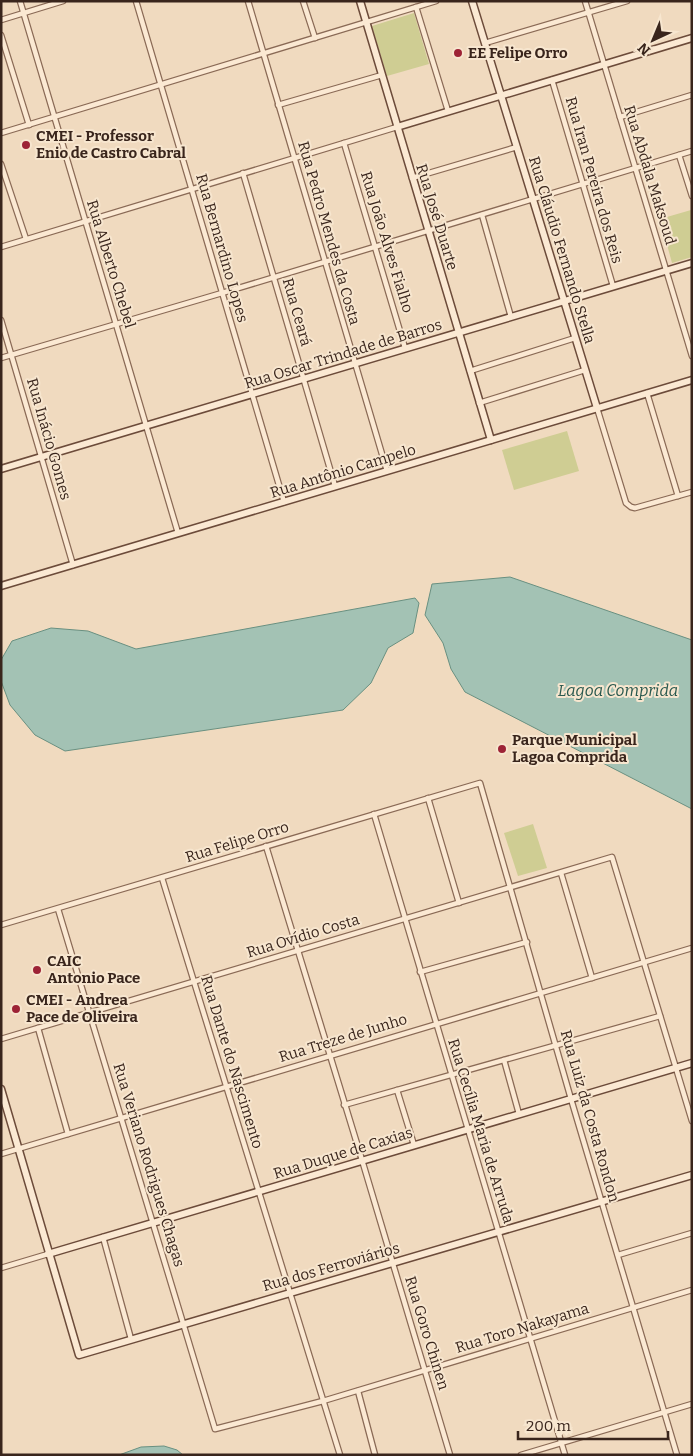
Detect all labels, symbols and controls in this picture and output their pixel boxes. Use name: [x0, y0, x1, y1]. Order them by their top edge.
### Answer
north arrow: [628, 15, 678, 65]
text: N: [634, 39, 654, 59]
place label: EE Felipe Orro: [468, 44, 568, 62]
marker: EE Felipe Orro: [452, 47, 464, 59]
street label: Rua Iran Pereira dos Reis: [562, 95, 626, 265]
street label: Rua Abdala Maksoud: [620, 103, 680, 247]
place label: CMEI - Professor Enio de Castro Cabral: [36, 127, 186, 162]
marker: CMEI - Professor Enio de Castro Cabral: [20, 139, 32, 151]
street label: Rua Pedro Mendes da Costa: [294, 139, 364, 327]
street label: Rua Cláudio Fernando Stella: [525, 154, 599, 346]
street label: Rua José Duarte: [412, 162, 462, 272]
street label: Rua João Alves Fialho: [357, 169, 417, 315]
street label: Rua Bernardino Lopes: [192, 172, 252, 324]
street label: Rua Alberto Chebel: [83, 198, 139, 330]
street label: Rua Ceará: [279, 276, 315, 348]
street label: Rua Oscar Trindade de Barros: [242, 315, 444, 393]
street label: Rua Inácio Gomes: [23, 376, 75, 502]
street label: Rua Antônio Campelo: [268, 440, 418, 502]
water label: Lagoa Comprida: [558, 681, 678, 700]
place label: Parque Municipal Lagoa Comprida: [512, 731, 637, 766]
marker: Parque Municipal Lagoa Comprida: [496, 743, 508, 755]
street label: Rua Felipe Orro: [183, 818, 291, 866]
street label: Rua Ovídio Costa: [244, 910, 362, 962]
place label: CAIC Antonio Pace: [47, 952, 140, 987]
marker: CAIC Antonio Pace: [31, 964, 43, 976]
street label: Rua Dante do Nascimento: [197, 973, 267, 1151]
place label: CMEI - Andrea Pace de Oliveira: [26, 991, 138, 1026]
marker: CMEI - Andrea Pace de Oliveira: [10, 1003, 22, 1015]
street label: Rua Treze de Junho: [277, 1010, 409, 1066]
street label: Rua Luiz da Costa Rondon: [557, 1028, 623, 1205]
street label: Rua Cecília Maria de Arruda: [444, 1036, 518, 1226]
street label: Rua Veriano Rodrigues Chagas: [109, 1061, 189, 1269]
street label: Rua Duque de Caxias: [271, 1123, 415, 1183]
street label: Rua dos Ferroviários: [260, 1239, 402, 1295]
street label: Rua Goro Chinen: [401, 1274, 453, 1392]
street label: Rua Toro Nakayama: [453, 1299, 591, 1357]
scale bar: [518, 1408, 668, 1440]
text: 200 m: [526, 1417, 571, 1435]

